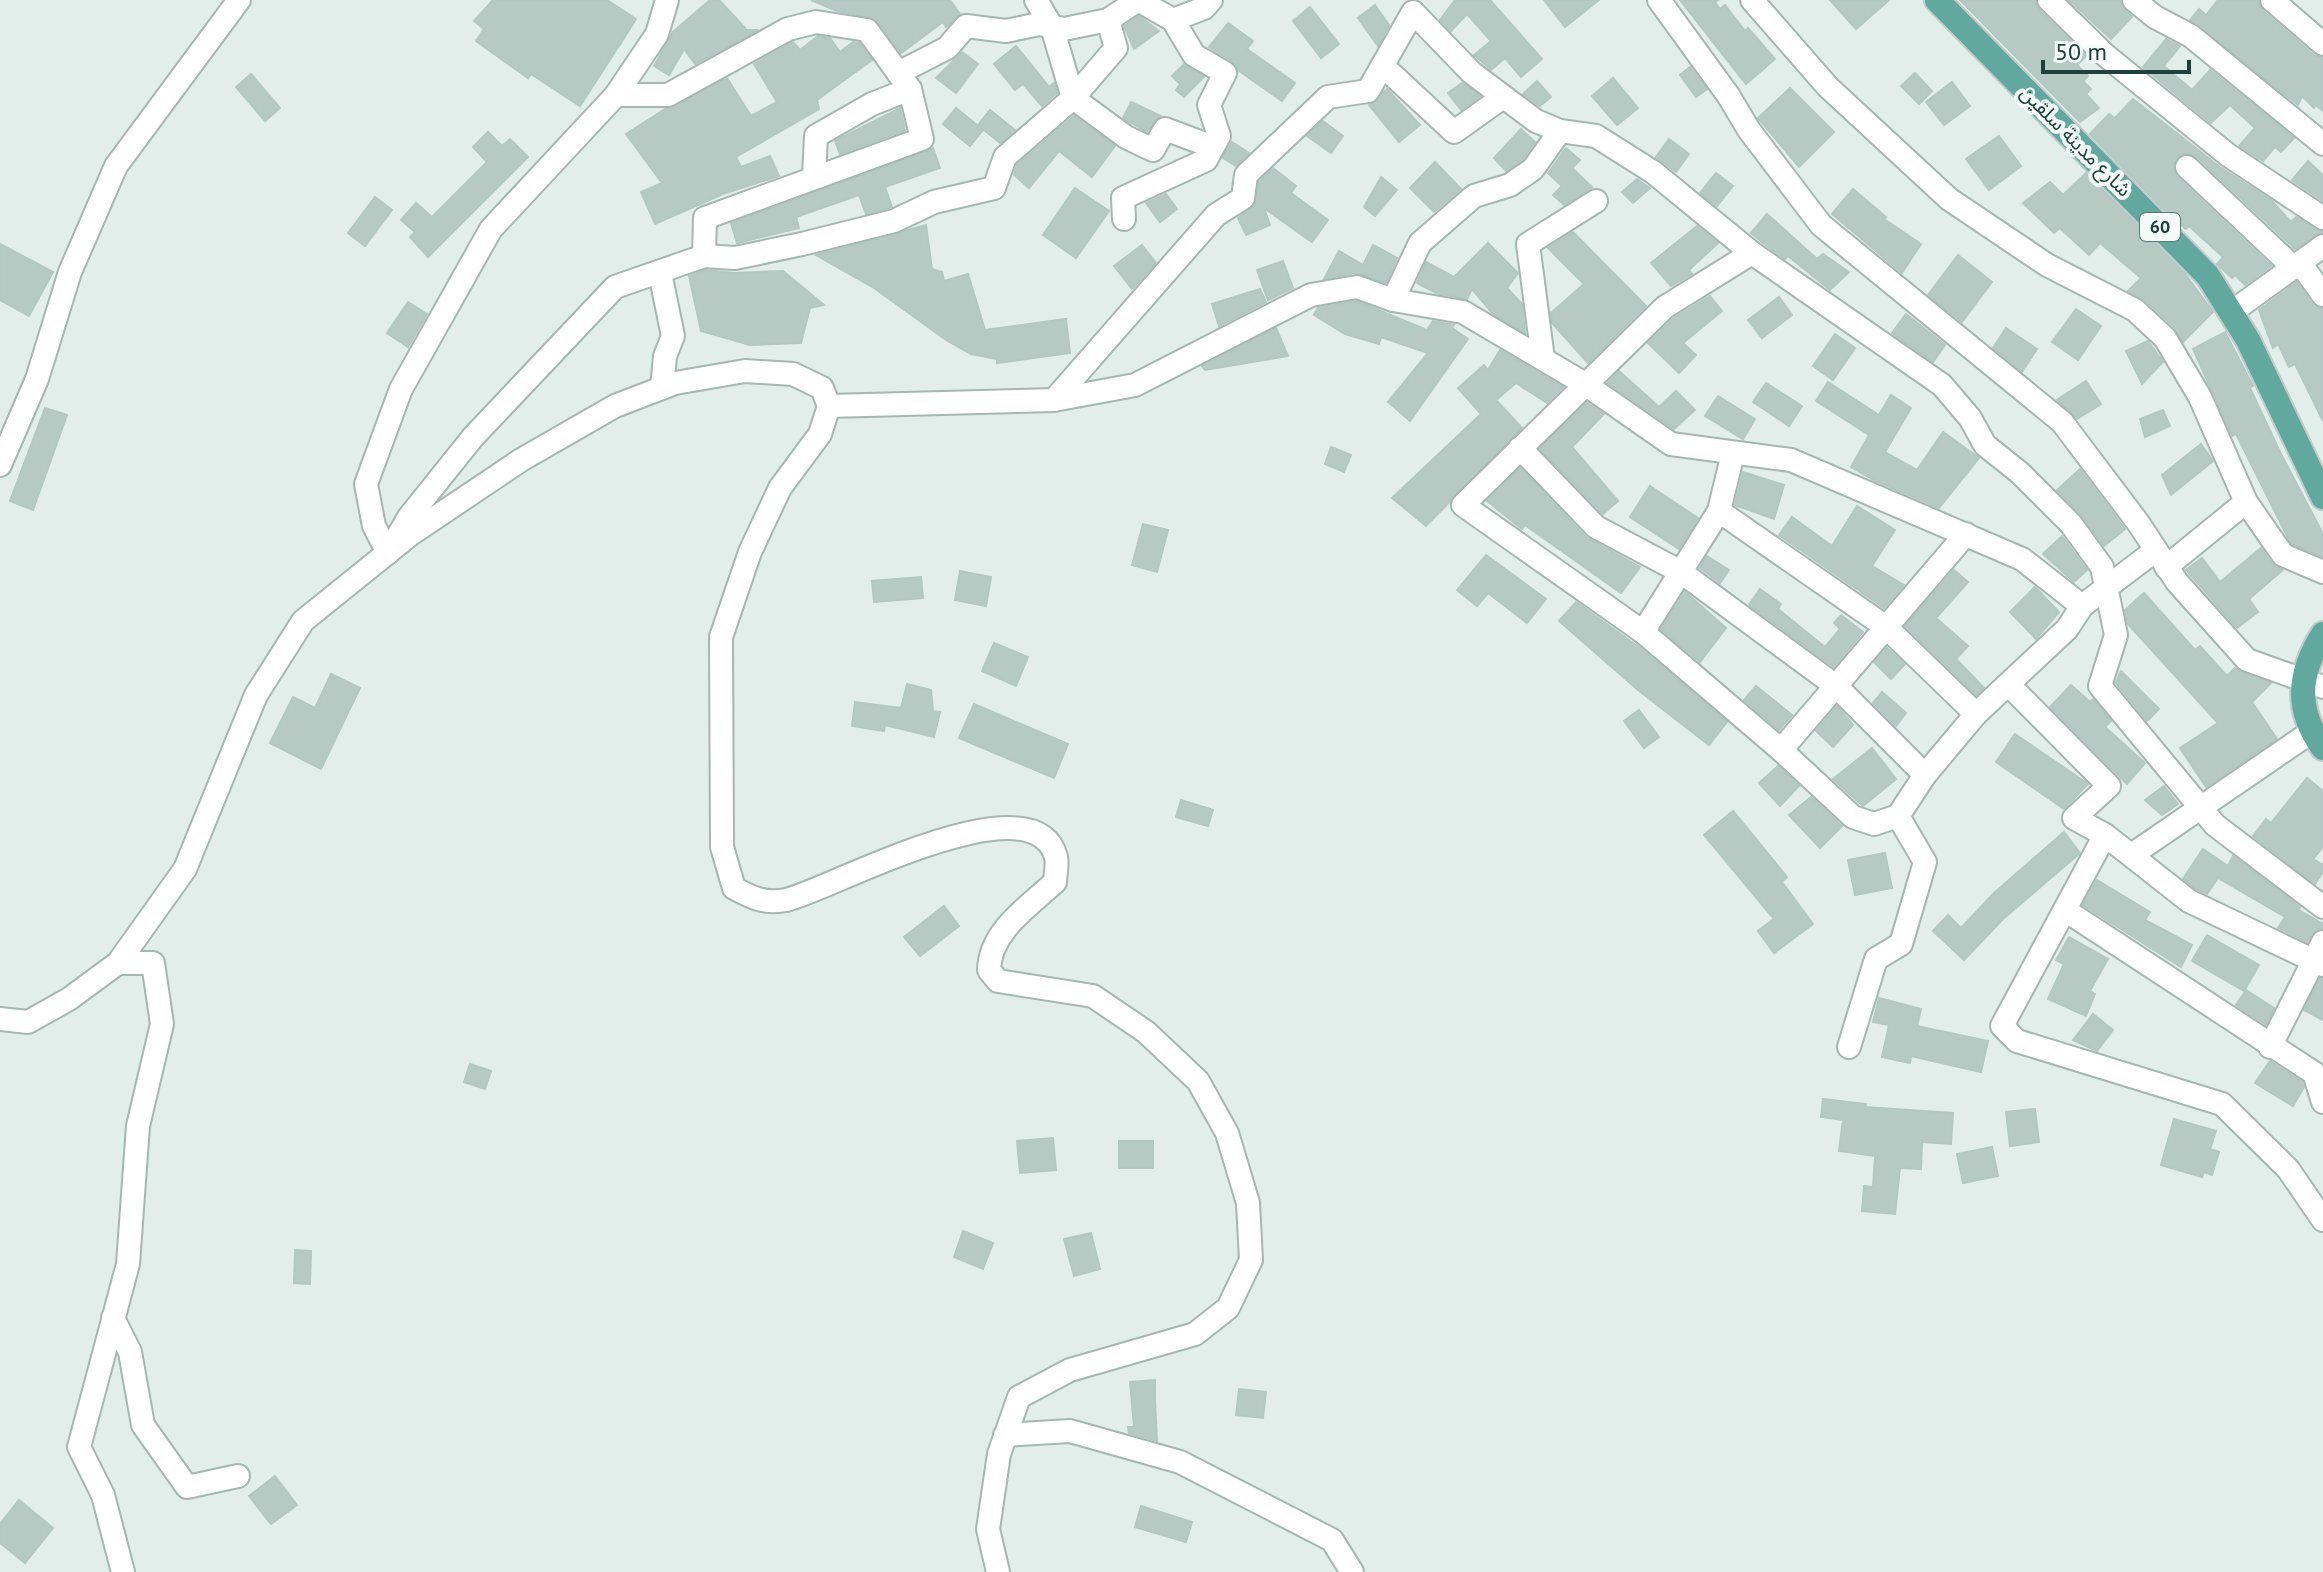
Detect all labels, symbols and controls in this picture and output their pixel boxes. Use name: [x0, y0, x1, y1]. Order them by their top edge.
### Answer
scale bar: [2043, 24, 2189, 74]
text: 50 m: [2055, 36, 2107, 67]
street label: شارع مدينة سلقين: [2013, 80, 2137, 204]
road number: 60: [2140, 213, 2180, 241]

